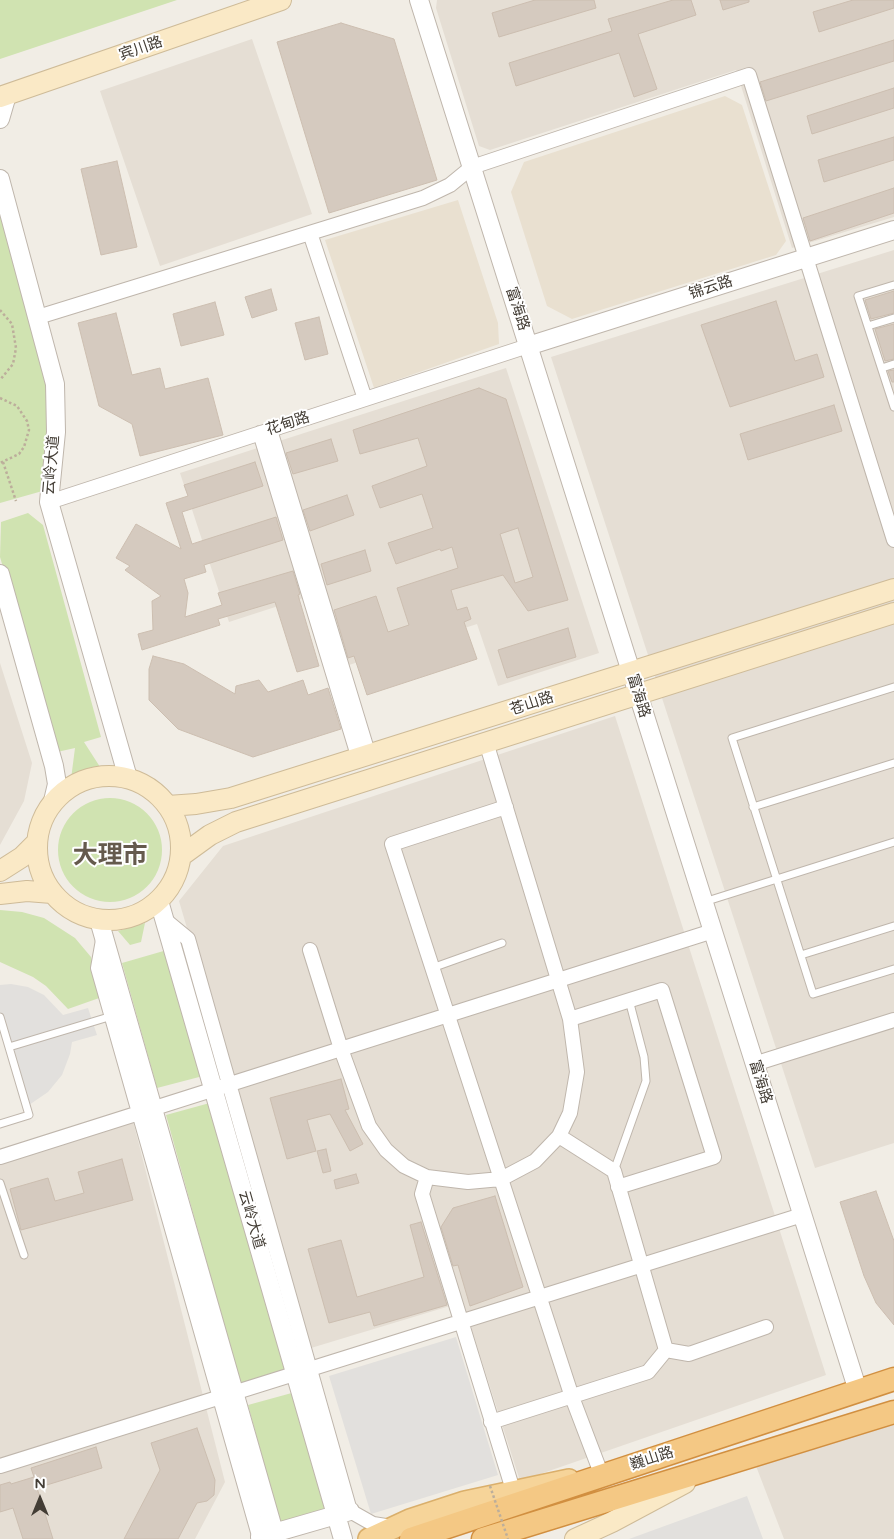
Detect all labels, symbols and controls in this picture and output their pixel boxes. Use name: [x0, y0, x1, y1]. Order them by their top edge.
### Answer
street label: 宾川路: [117, 33, 165, 65]
street label: 锦云路: [687, 272, 735, 304]
street label: 富海路: [501, 285, 533, 333]
street label: 花甸路: [264, 408, 312, 440]
street label: 云岭大道: [40, 434, 64, 496]
street label: 富海路: [623, 672, 653, 720]
street label: 苍山路: [508, 688, 556, 720]
district label: 大理市: [73, 841, 147, 871]
street label: 富海路: [745, 1058, 775, 1106]
street label: 云岭大道: [234, 1189, 268, 1251]
street label: 巍山路: [628, 1443, 676, 1475]
north arrow: [15, 1474, 65, 1524]
text: N: [34, 1475, 46, 1492]

